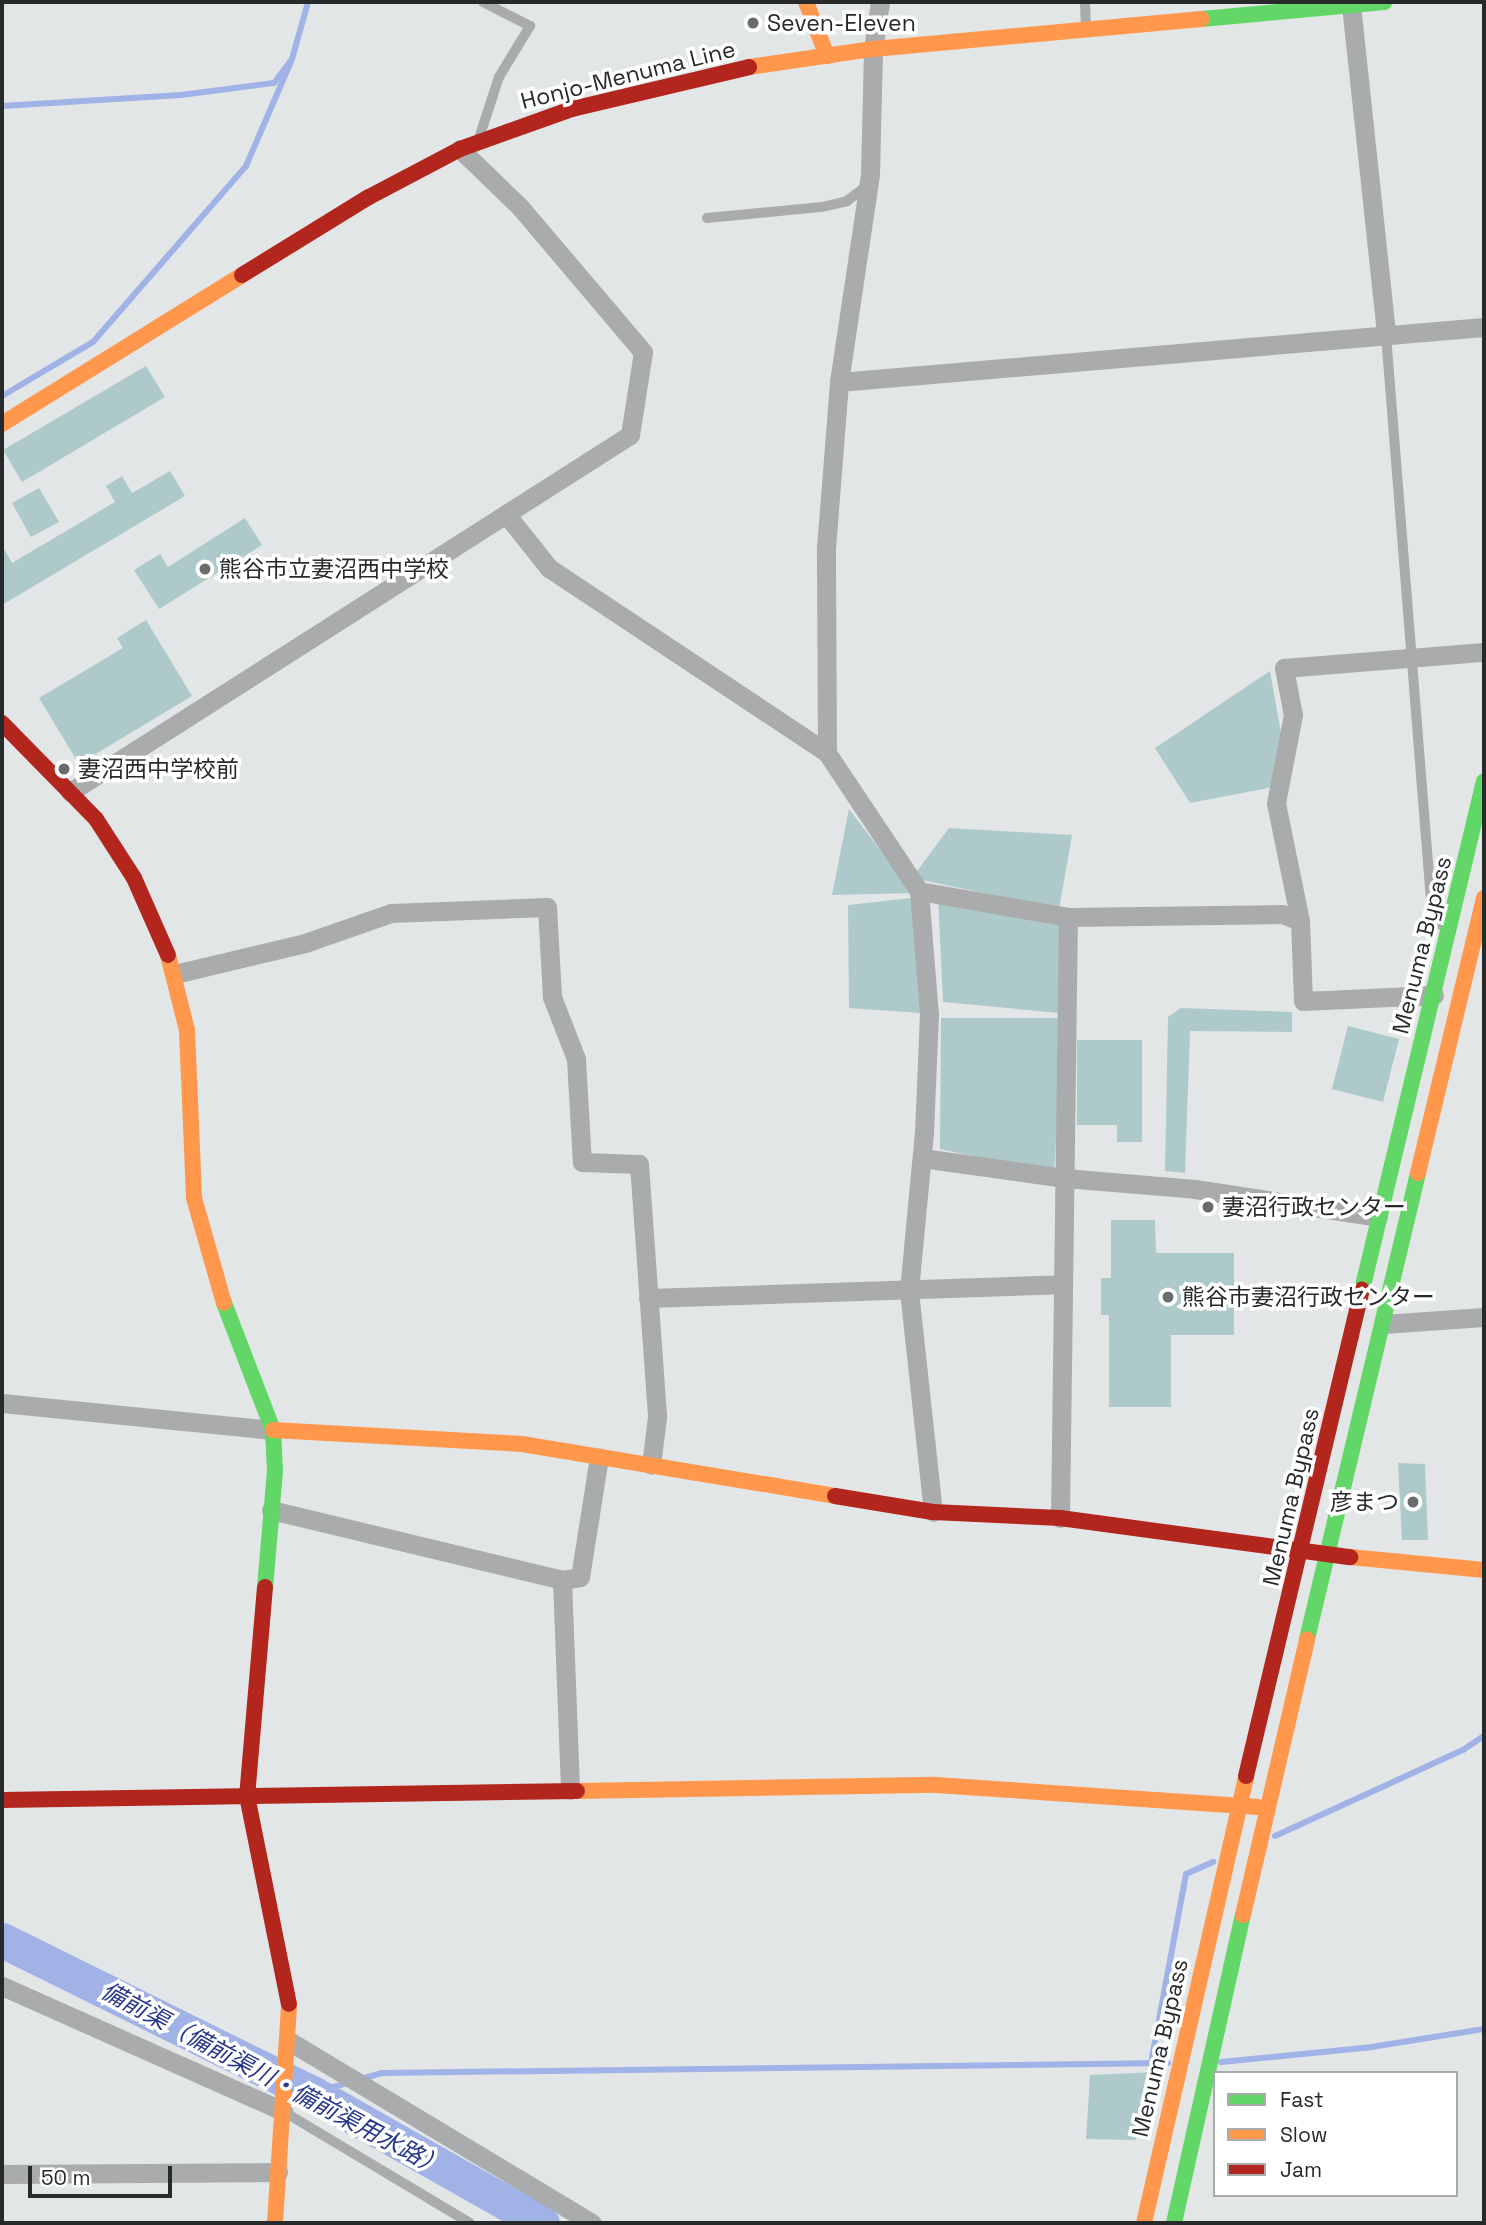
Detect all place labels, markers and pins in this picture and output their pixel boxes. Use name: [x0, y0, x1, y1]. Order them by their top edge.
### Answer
place label: Seven-Eleven: [767, 9, 916, 37]
marker: Seven-Eleven: [745, 15, 761, 31]
place label: 熊谷市立妻沼西中学校: [219, 555, 449, 583]
marker: 熊谷市立妻沼西中学校: [197, 561, 213, 577]
place label: 妻沼西中学校前: [78, 755, 239, 783]
marker: 妻沼西中学校前: [56, 761, 72, 777]
place label: 妻沼行政センター: [1222, 1193, 1406, 1221]
marker: 妻沼行政センター: [1200, 1199, 1216, 1215]
place label: 熊谷市妻沼行政センター: [1182, 1283, 1435, 1311]
marker: 熊谷市妻沼行政センター: [1160, 1289, 1176, 1305]
place label: 彦まつ: [1330, 1488, 1399, 1516]
marker: 彦まつ: [1405, 1494, 1421, 1510]

